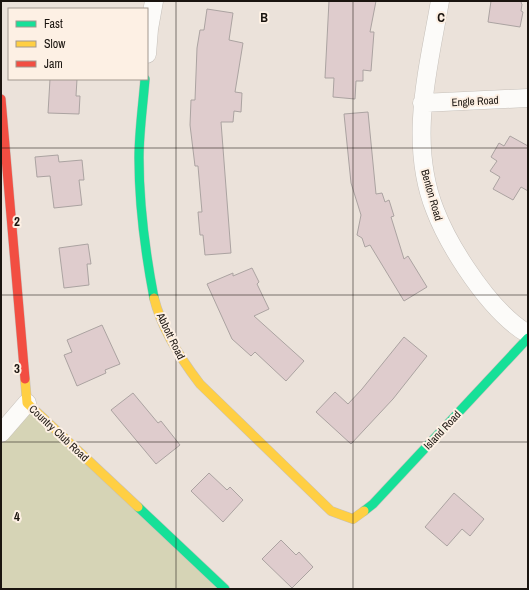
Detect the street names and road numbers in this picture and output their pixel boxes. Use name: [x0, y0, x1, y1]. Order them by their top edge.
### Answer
street label: Engle Road: [451, 93, 499, 109]
street label: Benton Road: [418, 168, 446, 222]
street label: Abbott Road: [153, 309, 188, 362]
street label: Country Club Road: [26, 402, 92, 464]
street label: Island Road: [420, 408, 464, 452]

